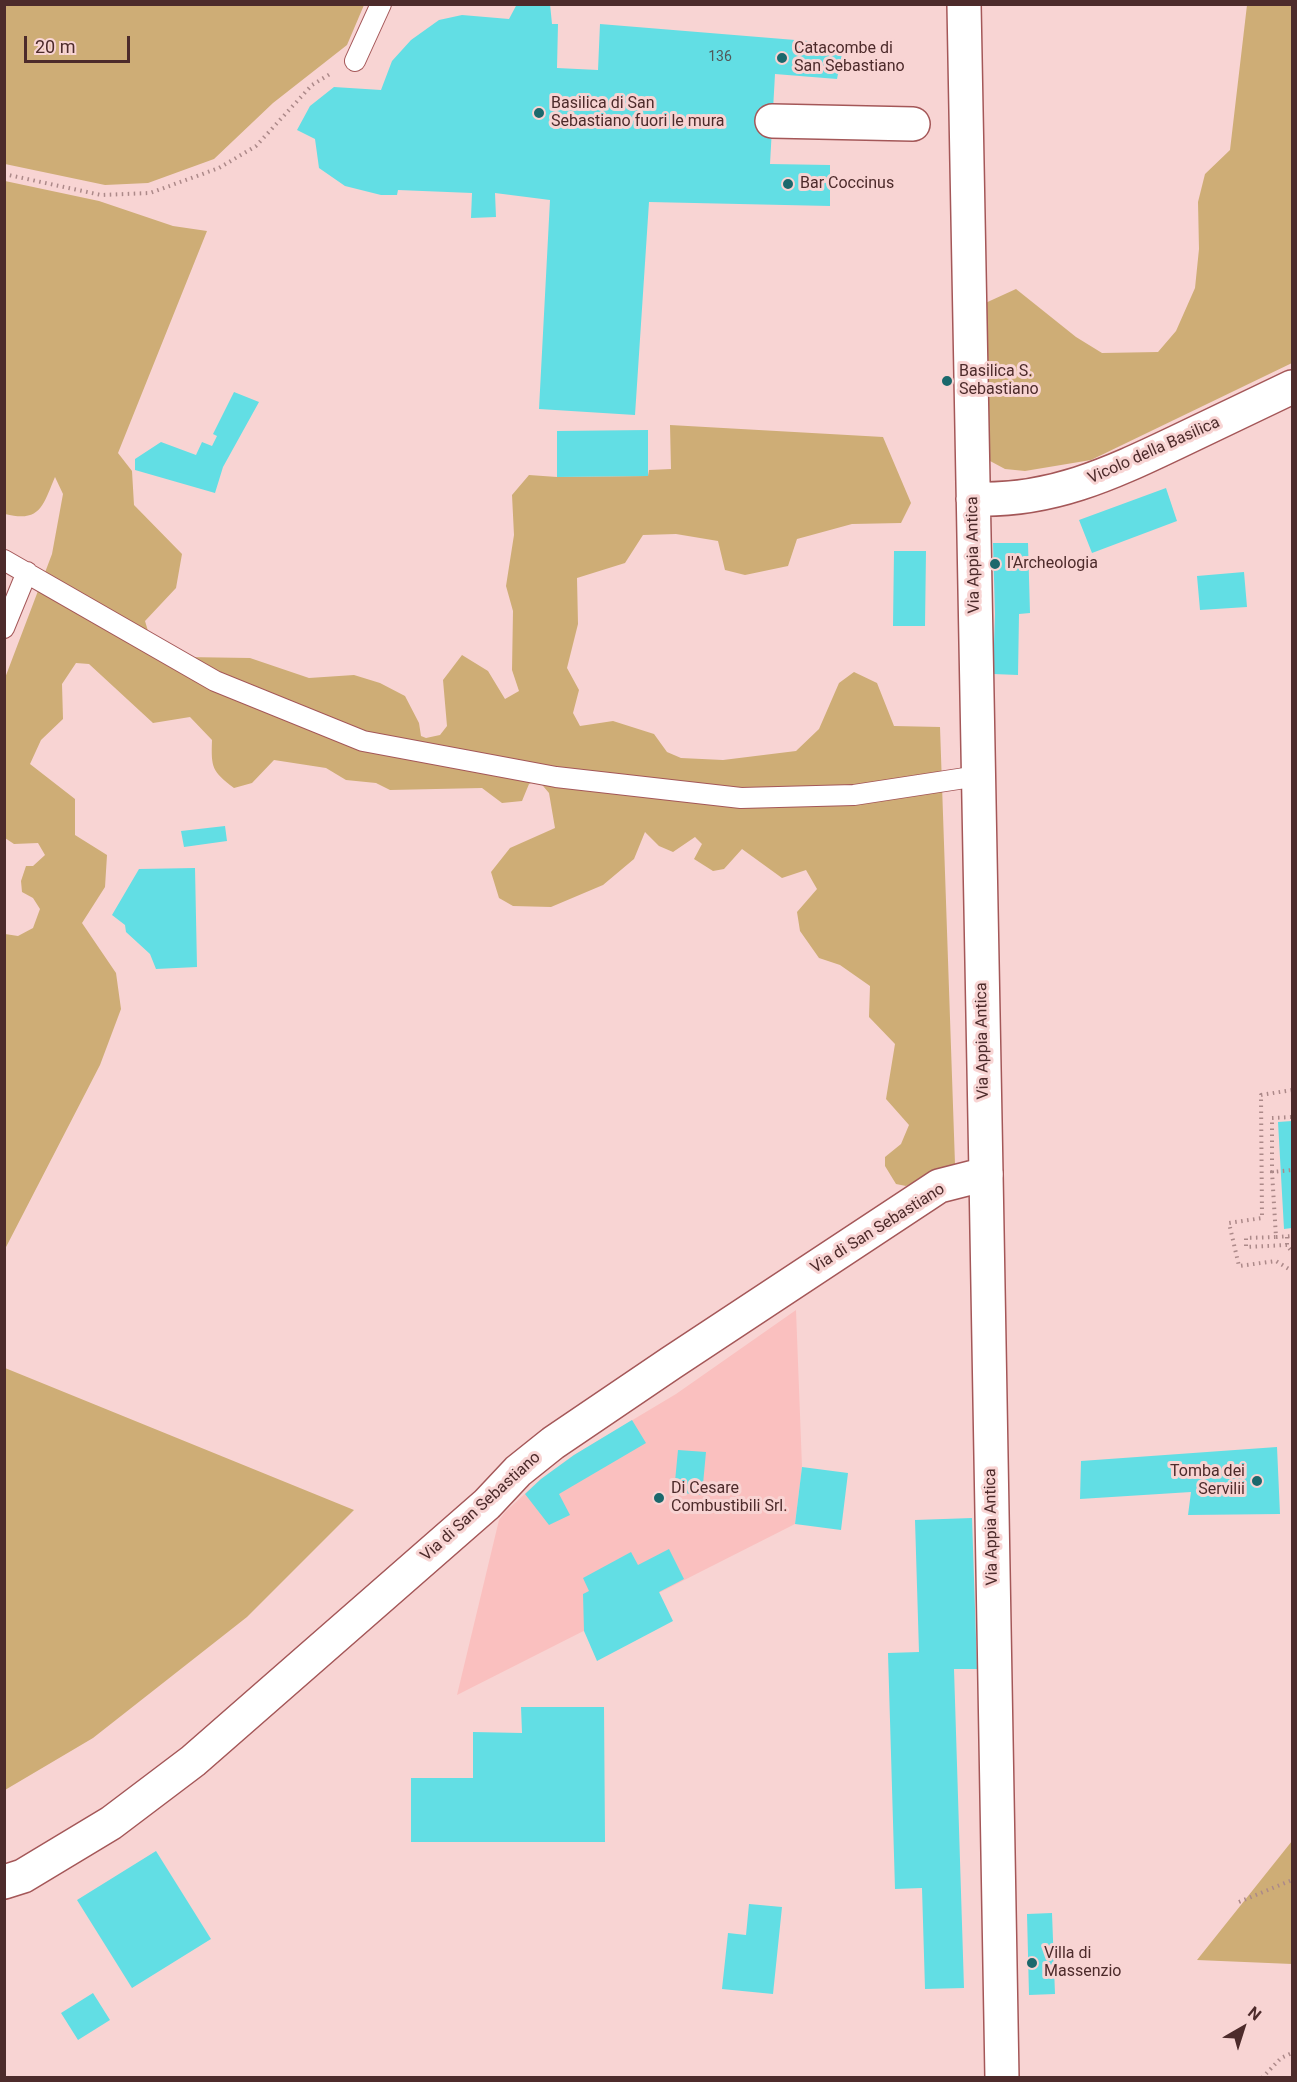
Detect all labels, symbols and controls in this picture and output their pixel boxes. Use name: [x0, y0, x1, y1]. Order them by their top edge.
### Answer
scale bar: [27, 24, 134, 62]
text: 20 m: [35, 36, 75, 57]
place label: Catacombe di San Sebastiano: [794, 39, 905, 77]
house number: 136: [708, 49, 732, 65]
marker: Catacombe di San Sebastiano: [775, 51, 789, 65]
place label: Basilica di San Sebastiano fuori le mura: [551, 94, 724, 132]
marker: Basilica di San Sebastiano fuori le mura: [532, 106, 546, 120]
place label: Bar Coccinus: [800, 174, 894, 194]
marker: Bar Coccinus: [781, 177, 795, 191]
place label: Basilica S. Sebastiano: [959, 362, 1039, 400]
marker: Basilica S. Sebastiano: [940, 374, 954, 388]
street label: Vicolo della Basilica: [1085, 413, 1223, 489]
street label: Via Appia Antica: [963, 496, 985, 614]
place label: l'Archeologia: [1007, 554, 1098, 574]
marker: l'Archeologia: [988, 557, 1002, 571]
street label: Via Appia Antica: [972, 982, 994, 1100]
street label: Via di San Sebastiano: [807, 1180, 949, 1278]
street label: Via di San Sebastiano: [417, 1448, 545, 1566]
place label: Tomba dei Servilii: [1170, 1462, 1245, 1500]
street label: Via Appia Antica: [981, 1468, 1003, 1586]
marker: Tomba dei Servilii: [1250, 1474, 1264, 1488]
place label: Di Cesare Combustibili Srl.: [671, 1479, 787, 1517]
marker: Di Cesare Combustibili Srl.: [652, 1491, 666, 1505]
place label: Villa di Massenzio: [1044, 1944, 1121, 1982]
marker: Villa di Massenzio: [1025, 1956, 1039, 1970]
north arrow: [1213, 1998, 1273, 2058]
text: N: [1244, 2003, 1265, 2025]

